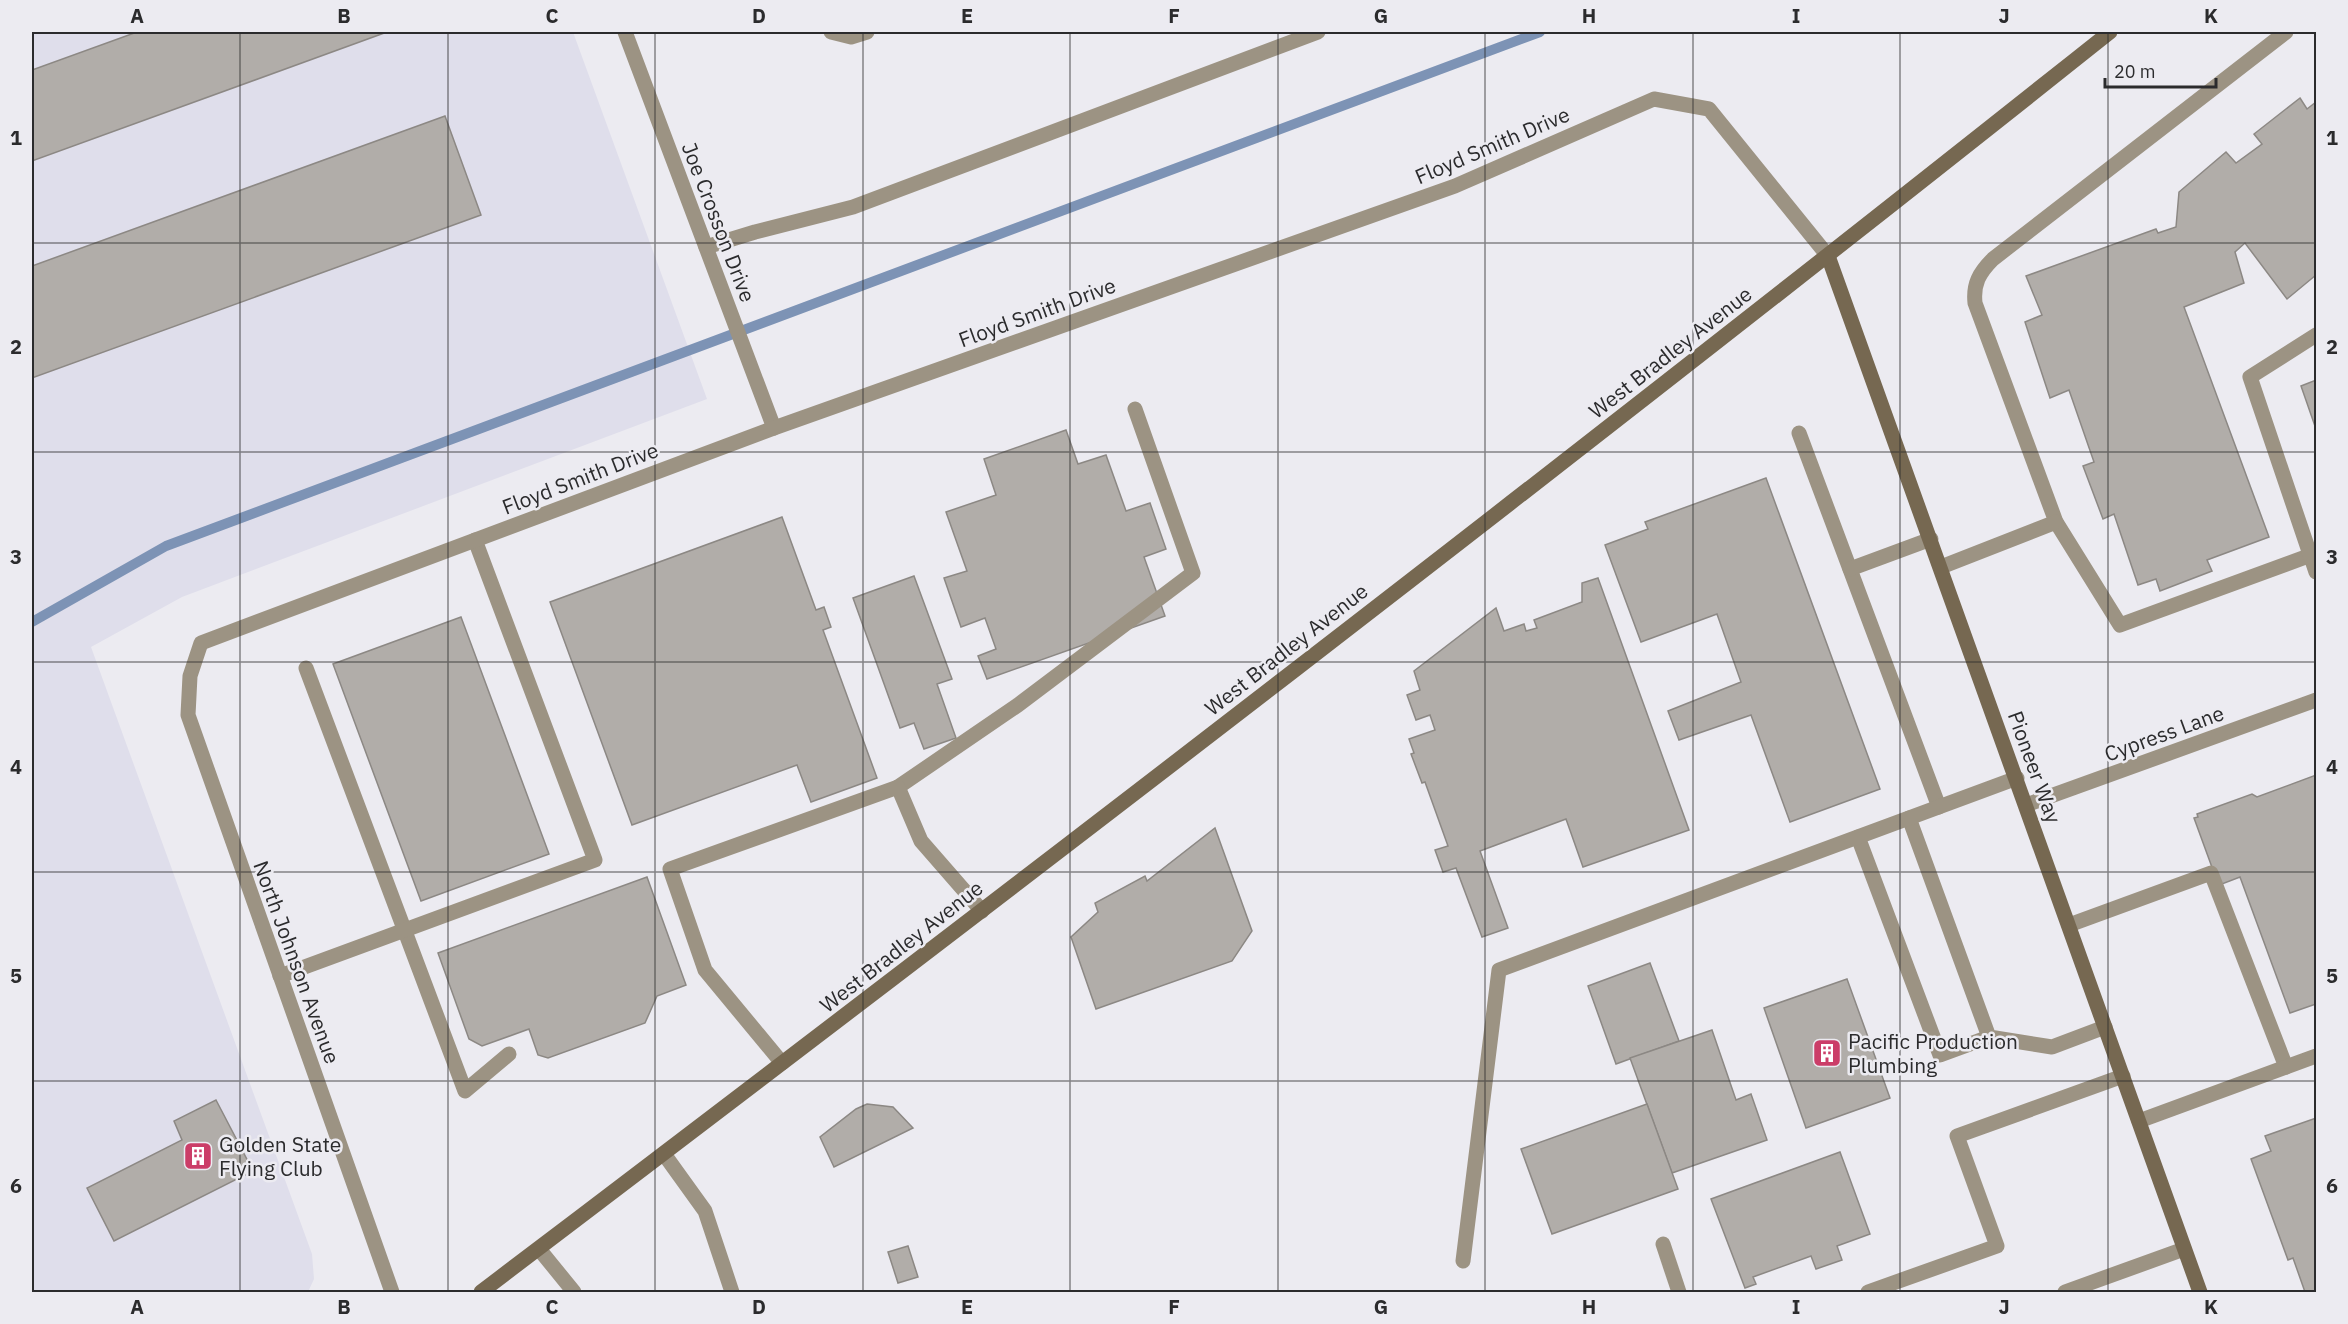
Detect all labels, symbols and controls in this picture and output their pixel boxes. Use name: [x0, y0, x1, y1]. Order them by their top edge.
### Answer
text: A: [130, 2, 144, 29]
text: B: [337, 2, 351, 29]
text: C: [545, 2, 559, 29]
text: D: [752, 2, 766, 29]
text: E: [961, 2, 973, 29]
text: F: [1168, 2, 1180, 29]
text: G: [1374, 2, 1388, 29]
text: H: [1582, 2, 1596, 29]
text: I: [1792, 2, 1800, 29]
text: J: [1998, 2, 2010, 29]
text: K: [2204, 2, 2218, 29]
scale bar: [2105, 51, 2216, 89]
text: 20 m: [2114, 60, 2156, 83]
street label: Floyd Smith Drive: [1410, 100, 1574, 190]
text: 1: [10, 124, 22, 151]
text: 1: [2326, 124, 2338, 151]
street label: Joe Crosson Drive: [676, 138, 762, 306]
street label: Floyd Smith Drive: [954, 271, 1120, 353]
street label: West Bradley Avenue: [1583, 279, 1757, 425]
text: 2: [10, 333, 22, 360]
text: 2: [2326, 333, 2338, 360]
street label: Floyd Smith Drive: [498, 435, 662, 521]
text: 3: [10, 543, 22, 570]
text: 3: [2326, 543, 2338, 570]
street label: West Bradley Avenue: [1199, 576, 1373, 722]
street label: Cypress Lane: [2100, 698, 2228, 768]
street label: Pioneer Way: [2002, 707, 2068, 827]
text: 4: [10, 753, 22, 780]
text: 4: [2326, 753, 2338, 780]
street label: North Johnson Avenue: [247, 857, 347, 1067]
street label: West Bradley Avenue: [814, 873, 988, 1019]
text: 5: [10, 962, 22, 989]
text: 5: [2326, 962, 2338, 989]
place label: Pacific Production Plumbing: [1848, 1027, 2018, 1079]
building icon: Pacific Production Plumbing: [1811, 1037, 1843, 1069]
place label: Golden State Flying Club: [219, 1130, 341, 1182]
building icon: Golden State Flying Club: [182, 1140, 214, 1172]
text: 6: [10, 1172, 22, 1199]
text: 6: [2326, 1172, 2338, 1199]
text: A: [130, 1293, 144, 1320]
text: B: [337, 1293, 351, 1320]
text: C: [545, 1293, 559, 1320]
text: D: [752, 1293, 766, 1320]
text: E: [961, 1293, 973, 1320]
text: F: [1168, 1293, 1180, 1320]
text: G: [1374, 1293, 1388, 1320]
text: H: [1582, 1293, 1596, 1320]
text: I: [1792, 1293, 1800, 1320]
text: J: [1998, 1293, 2010, 1320]
text: K: [2204, 1293, 2218, 1320]

